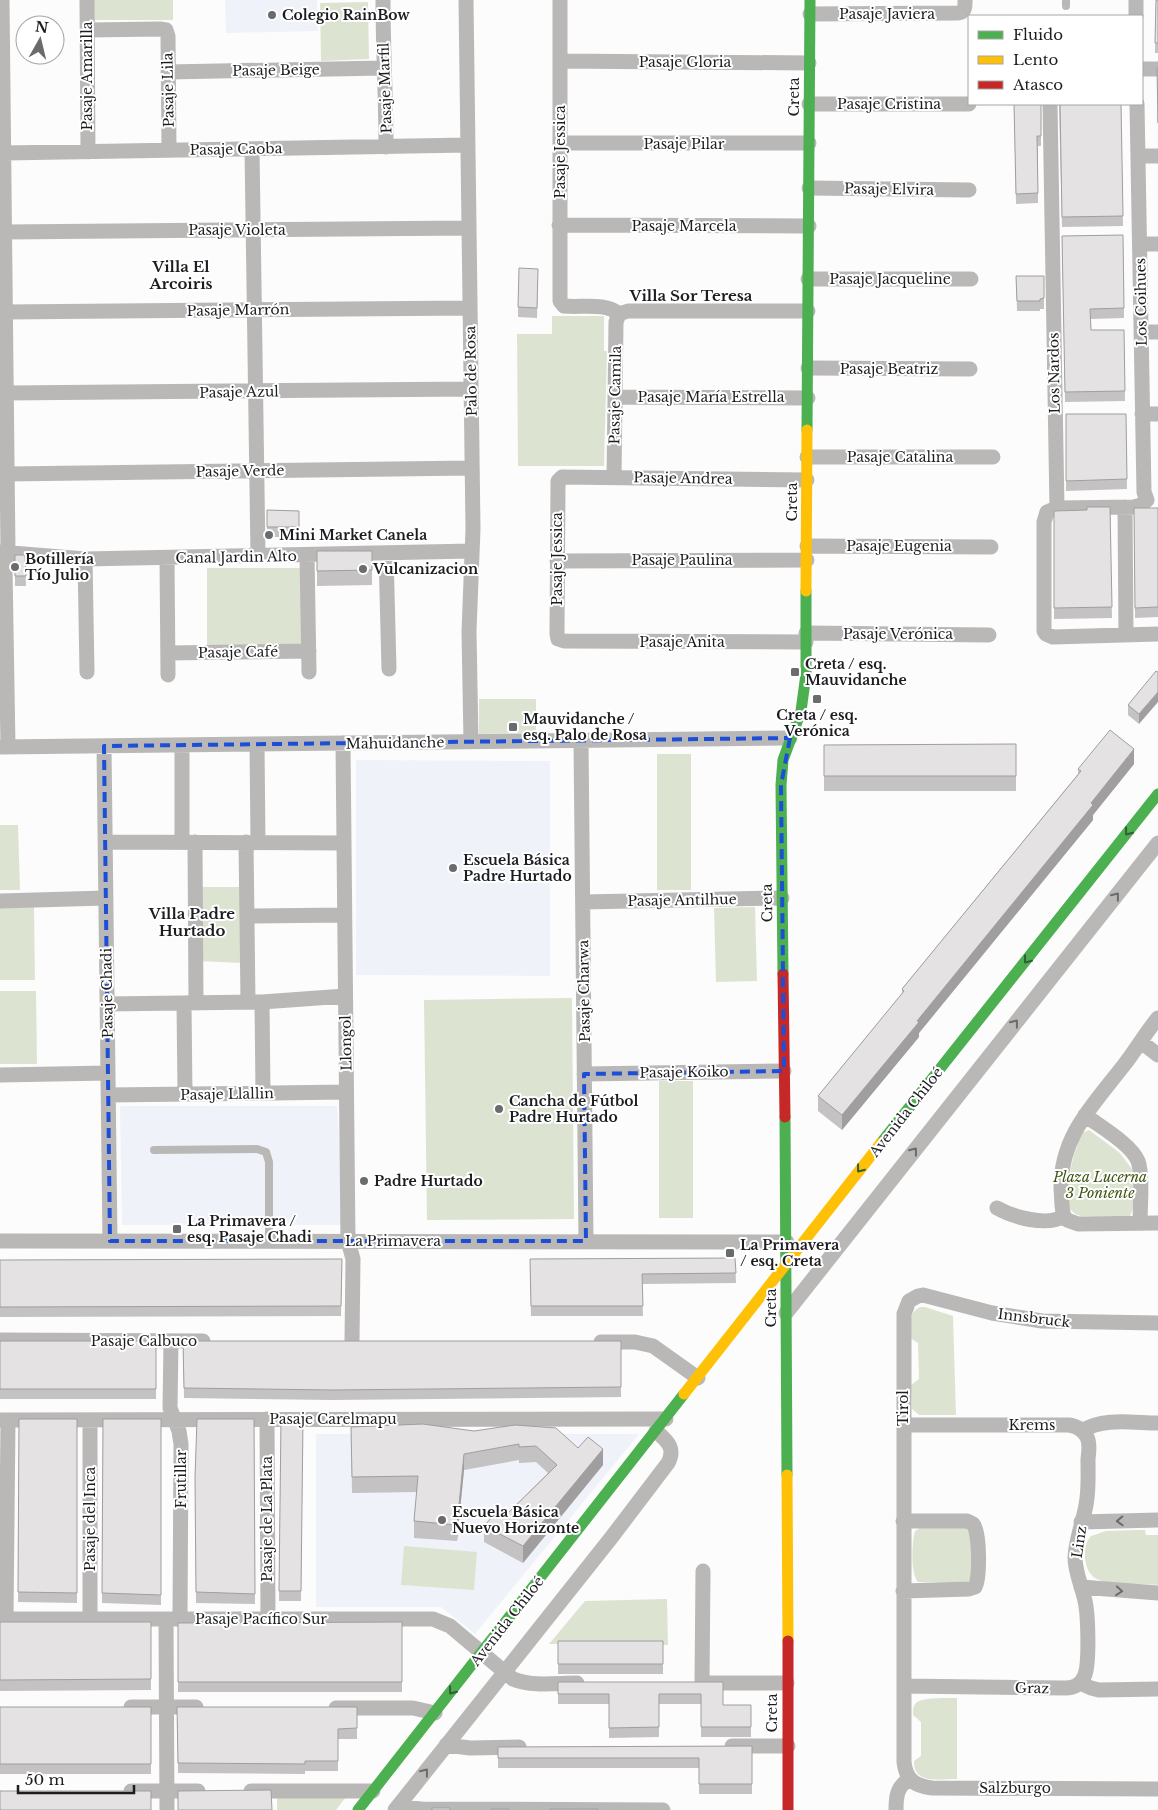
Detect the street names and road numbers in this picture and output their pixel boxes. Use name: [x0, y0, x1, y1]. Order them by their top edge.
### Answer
street label: Pasaje Javiera: [839, 5, 935, 23]
street label: Pasaje Amarilla: [78, 21, 96, 130]
street label: Pasaje Marfil: [374, 42, 396, 134]
street label: Pasaje Lila: [158, 52, 178, 128]
street label: Pasaje Gloria: [639, 53, 732, 71]
street label: Pasaje Beige: [232, 60, 320, 80]
street label: Creta: [785, 77, 803, 116]
street label: Pasaje Cristina: [837, 95, 941, 113]
street label: Pasaje Jessica: [551, 105, 569, 199]
street label: Pasaje Pilar: [644, 135, 725, 153]
street label: Pasaje Caoba: [190, 139, 283, 159]
street label: Pasaje Elvira: [844, 179, 934, 199]
street label: Pasaje Marcela: [632, 217, 737, 235]
street label: Pasaje Violeta: [188, 221, 286, 239]
street label: Los Coihues: [1131, 258, 1151, 346]
street label: Pasaje Jacqueline: [829, 270, 951, 288]
street label: Pasaje Marrón: [187, 300, 290, 320]
street label: Palo de Rosa: [461, 325, 481, 416]
street label: Los Nardos: [1044, 332, 1064, 414]
street label: Pasaje Camila: [605, 345, 625, 445]
street label: Pasaje Beatriz: [840, 360, 939, 378]
street label: Pasaje Azul: [199, 382, 279, 402]
street label: Pasaje María Estrella: [638, 388, 785, 406]
street label: Pasaje Catalina: [847, 448, 953, 466]
street label: Pasaje Verde: [195, 461, 285, 481]
street label: Pasaje Andrea: [633, 468, 733, 488]
street label: Creta: [783, 482, 801, 521]
street label: Pasaje Jessica: [548, 512, 566, 606]
street label: Pasaje Eugenia: [846, 537, 952, 555]
street label: Canal Jardin Alto: [175, 547, 297, 567]
street label: Pasaje Paulina: [632, 551, 733, 569]
street label: Pasaje Verónica: [843, 625, 953, 643]
street label: Pasaje Anita: [639, 633, 725, 651]
street label: Pasaje Café: [198, 642, 278, 662]
street label: Mahuidanche: [345, 733, 445, 753]
street label: Creta: [758, 883, 776, 923]
street label: Pasaje Antilhue: [627, 890, 737, 910]
street label: Pasaje Charwa: [574, 939, 594, 1042]
street label: Pasaje Chadi: [97, 947, 117, 1038]
street label: Llongol: [337, 1015, 355, 1071]
street label: Pasaje Koiko: [639, 1062, 729, 1082]
street label: Avenida Chiloé: [865, 1063, 947, 1161]
street label: Pasaje Llallin: [180, 1084, 274, 1104]
street label: La Primavera: [345, 1232, 441, 1250]
street label: Creta: [762, 1288, 780, 1327]
street label: Innsbruck: [997, 1305, 1072, 1331]
street label: Pasaje Calbuco: [91, 1332, 197, 1350]
street label: Tirol: [894, 1390, 912, 1426]
street label: Pasaje Carelmapu: [269, 1410, 397, 1428]
street label: Krems: [1009, 1416, 1055, 1434]
street label: Frutillar: [172, 1449, 190, 1508]
street label: Pasaje de La Plata: [258, 1456, 276, 1582]
street label: Pasaje del Inca: [81, 1467, 99, 1571]
street label: Linz: [1068, 1524, 1090, 1559]
street label: Avenida Chiloé: [466, 1572, 548, 1670]
street label: Pasaje Pacífico Sur: [195, 1610, 327, 1628]
street label: Graz: [1015, 1679, 1050, 1697]
street label: Creta: [763, 1693, 781, 1732]
street label: Salzburgo: [979, 1779, 1051, 1797]

